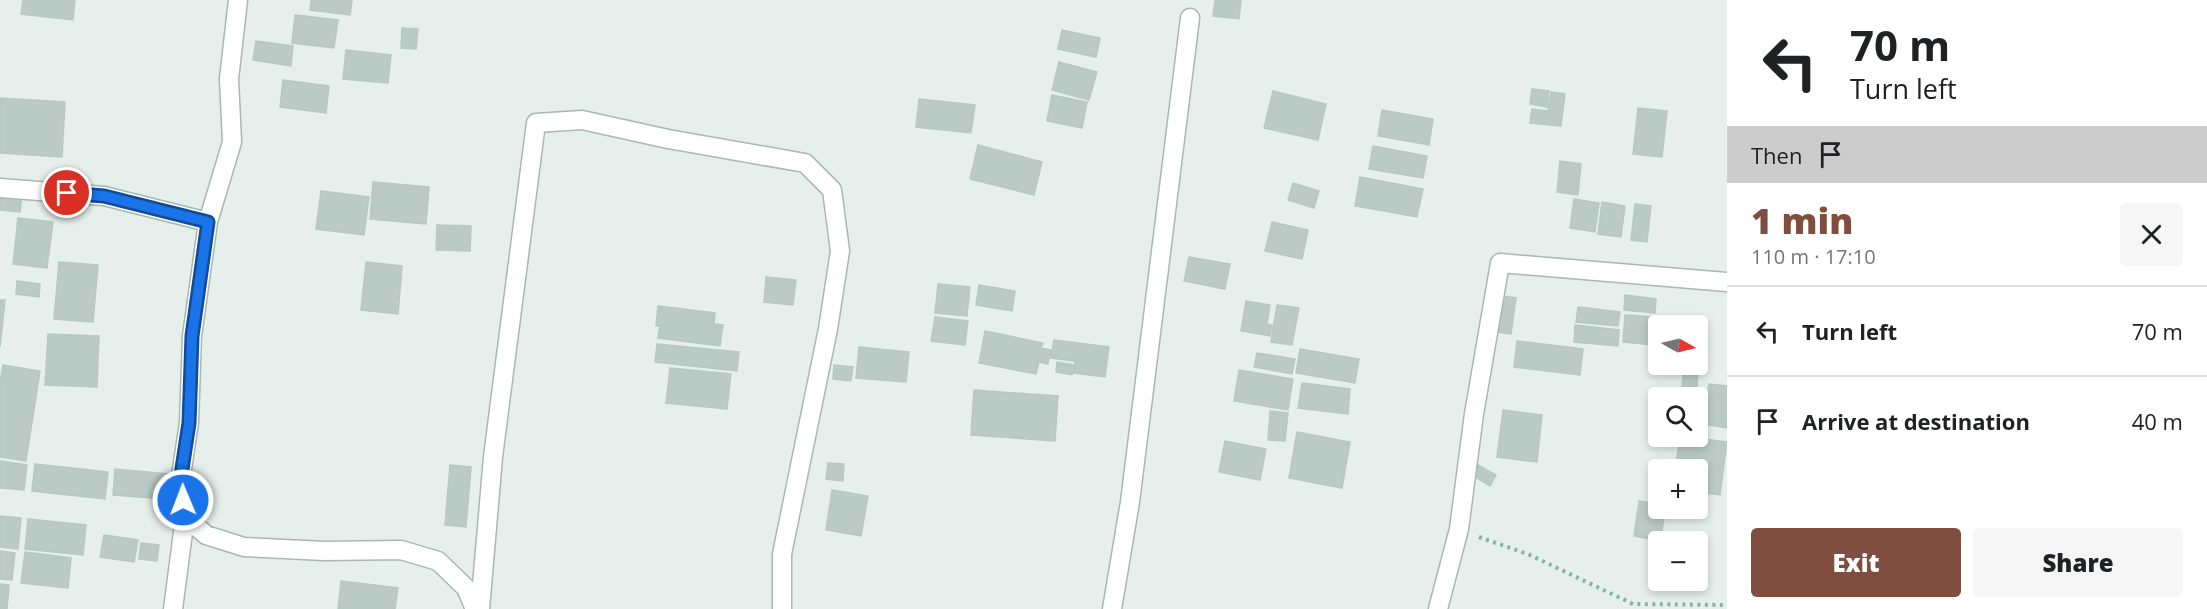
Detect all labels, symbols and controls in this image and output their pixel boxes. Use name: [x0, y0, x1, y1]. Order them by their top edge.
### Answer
text: 70 m: [1850, 16, 1950, 73]
icon: left: [1751, 24, 1829, 102]
text: Turn left: [1850, 70, 1957, 107]
icon: arrive: [1814, 138, 1847, 171]
text: Then: [1751, 140, 1802, 170]
pin: [41, 167, 92, 218]
icon: arrive: [50, 176, 83, 209]
text: 1 min: [1751, 196, 1853, 245]
button: close: [2120, 203, 2183, 266]
text: 110 m · 17:10: [1751, 243, 1876, 270]
north arrow: [1648, 315, 1708, 375]
map controls: [1648, 315, 1708, 591]
icon: left: [1751, 315, 1784, 348]
text: Turn left: [1802, 316, 1897, 346]
text: 70 m: [2132, 316, 2183, 346]
button: search: [1648, 387, 1708, 447]
icon: arrive: [1751, 405, 1784, 438]
text: Arrive at destination: [1802, 406, 2030, 436]
text: 40 m: [2132, 406, 2183, 436]
button: +: [1648, 459, 1708, 519]
position arrow: [151, 468, 215, 532]
button: Exit: [1751, 528, 1961, 597]
button: Share: [1973, 528, 2183, 597]
button: −: [1648, 531, 1708, 591]

